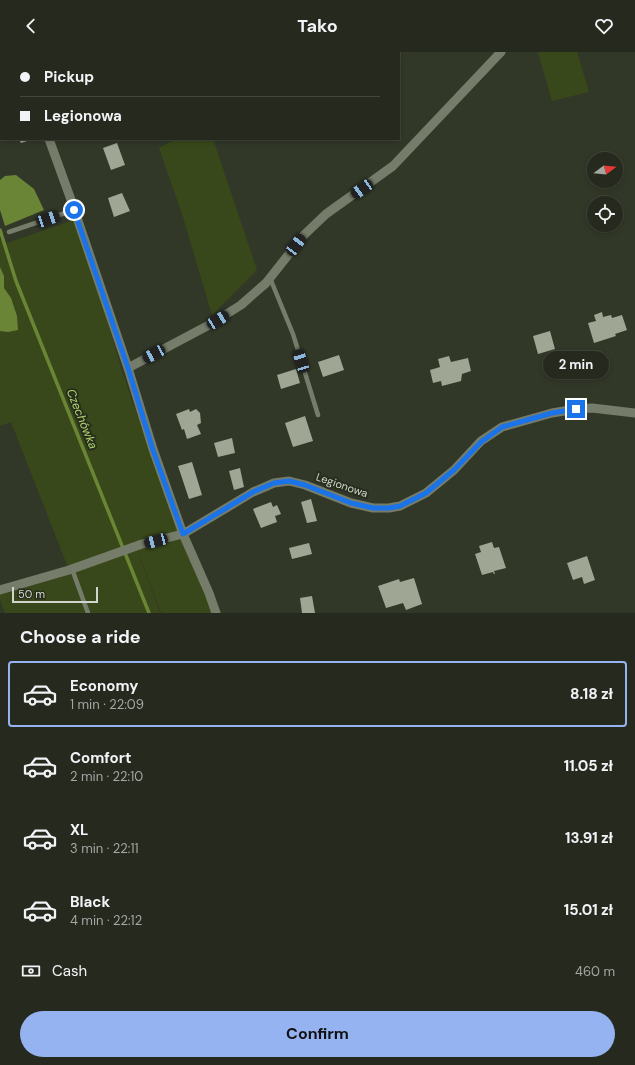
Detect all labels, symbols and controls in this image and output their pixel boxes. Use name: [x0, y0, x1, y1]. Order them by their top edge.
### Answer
text: Tako: [297, 14, 338, 38]
icon: back: [20, 15, 42, 37]
icon: heart: [593, 15, 615, 37]
text: Pickup: [44, 67, 94, 87]
text: Legionowa: [44, 106, 122, 126]
north arrow: [587, 152, 623, 188]
map controls: [587, 152, 623, 232]
car: [349, 177, 375, 201]
button: locate: [587, 196, 623, 232]
route start: [65, 201, 83, 219]
car: [35, 209, 61, 229]
car: [284, 232, 308, 258]
car: [205, 309, 231, 331]
car: [141, 343, 167, 365]
car: [292, 348, 310, 374]
callout: 2 min: [543, 351, 609, 379]
text: 2 min: [559, 356, 593, 373]
water label: Czechówka: [63, 387, 101, 452]
route end: [567, 400, 585, 418]
street label: Legionowa: [314, 470, 370, 500]
car: [143, 532, 169, 550]
scale bar: [12, 585, 98, 604]
text: 50 m: [18, 587, 45, 601]
text: Choose a ride: [20, 625, 141, 649]
icon: car: [22, 676, 58, 712]
text: Economy: [70, 676, 138, 696]
text: 8.18 zł: [570, 684, 613, 704]
text: 1 min · 22:09: [70, 696, 144, 713]
icon: car: [22, 748, 58, 784]
text: Comfort: [70, 748, 131, 768]
text: 11.05 zł: [564, 756, 613, 776]
text: 2 min · 22:10: [70, 768, 143, 785]
icon: car: [22, 820, 58, 856]
text: XL: [70, 820, 88, 840]
text: 13.91 zł: [565, 828, 613, 848]
text: 3 min · 22:11: [70, 840, 139, 857]
icon: car: [22, 892, 58, 928]
text: Black: [70, 892, 110, 912]
text: 15.01 zł: [564, 900, 613, 920]
text: 4 min · 22:12: [70, 912, 142, 929]
icon: cash: [20, 960, 42, 982]
text: Cash: [52, 961, 87, 981]
text: 460 m: [575, 963, 615, 980]
button: Confirm: [20, 1011, 615, 1057]

